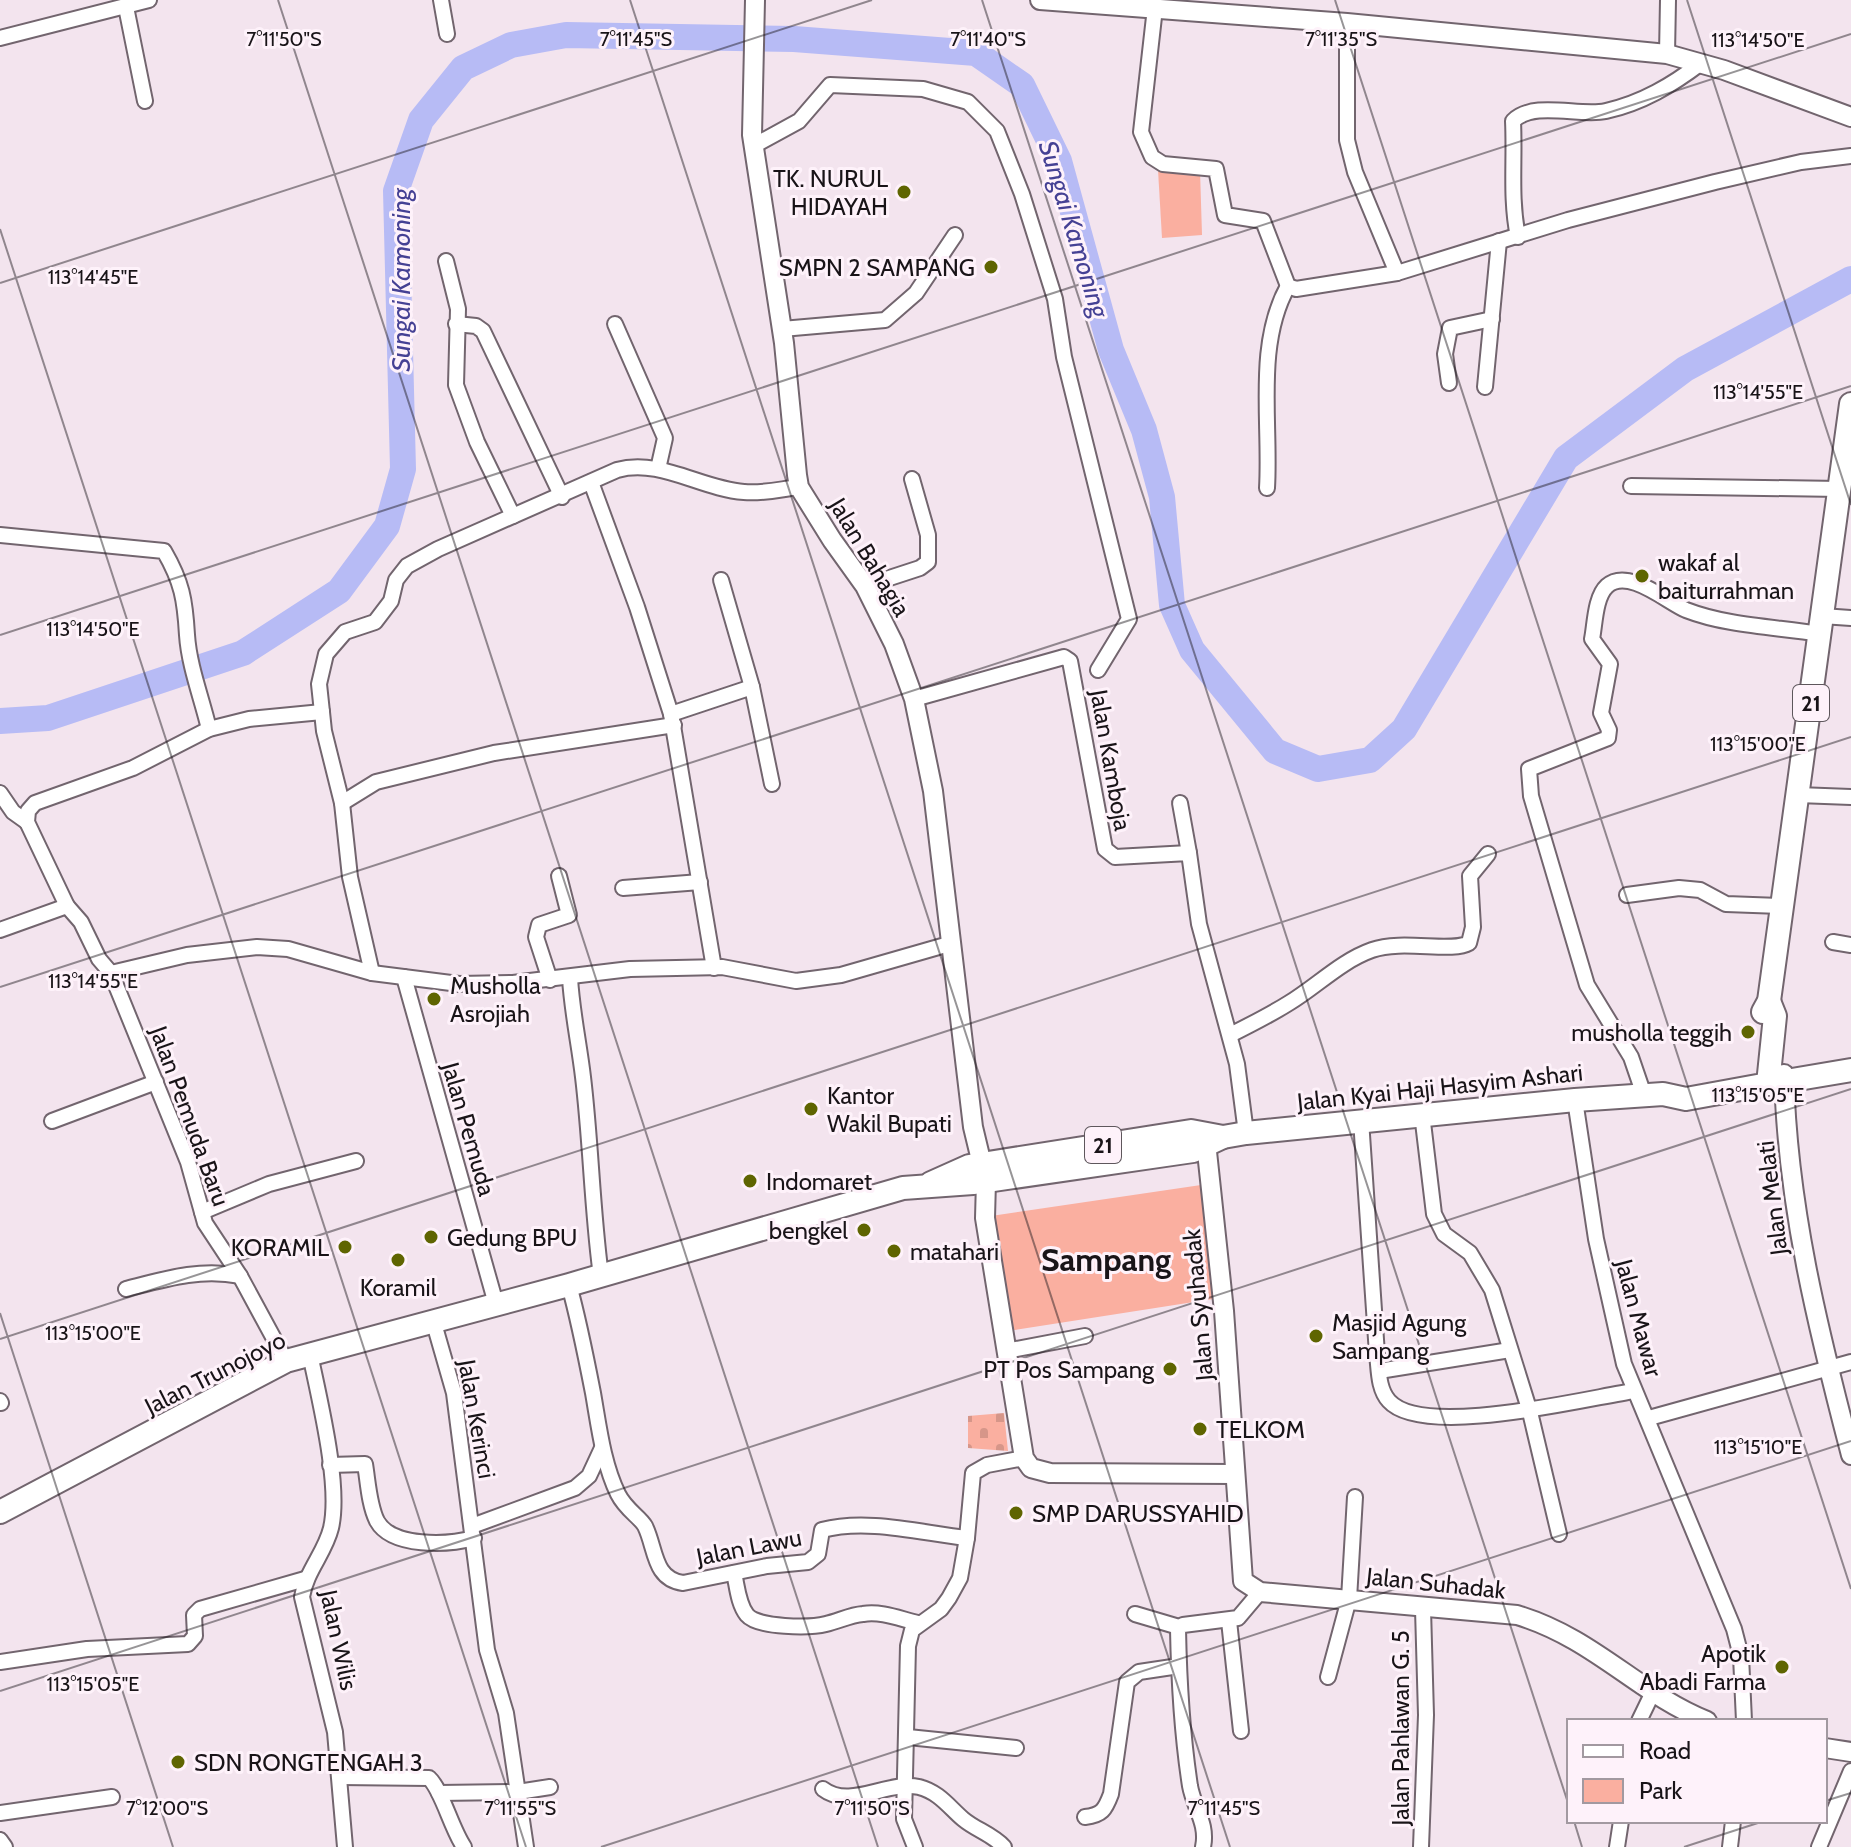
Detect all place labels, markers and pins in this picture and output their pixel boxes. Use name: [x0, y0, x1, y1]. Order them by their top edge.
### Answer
place label: TK. NURUL HIDAYAH: [773, 164, 888, 221]
marker: TK. NURUL HIDAYAH: [895, 183, 913, 201]
place label: SMPN 2 SAMPANG: [779, 253, 975, 282]
marker: SMPN 2 SAMPANG: [982, 258, 1000, 276]
place label: wakaf al baiturrahman: [1658, 548, 1794, 605]
marker: wakaf al baiturrahman: [1633, 567, 1651, 585]
place label: Musholla Asrojiah: [450, 971, 541, 1028]
marker: Musholla Asrojiah: [425, 990, 443, 1008]
place label: musholla teggih: [1571, 1018, 1732, 1047]
marker: musholla teggih: [1739, 1023, 1757, 1041]
place label: Kantor Wakil Bupati: [827, 1081, 952, 1138]
marker: Kantor Wakil Bupati: [802, 1100, 820, 1118]
place label: Indomaret: [766, 1167, 872, 1196]
marker: Indomaret: [741, 1172, 759, 1190]
place label: bengkel: [769, 1216, 848, 1245]
marker: bengkel: [855, 1221, 873, 1239]
place label: Gedung BPU: [447, 1223, 577, 1252]
marker: Gedung BPU: [422, 1228, 440, 1246]
place label: KORAMIL: [231, 1233, 329, 1262]
place label: matahari: [910, 1237, 999, 1266]
marker: KORAMIL: [336, 1238, 354, 1256]
marker: matahari: [885, 1242, 903, 1260]
marker: Koramil: [389, 1251, 407, 1269]
place label: Koramil: [360, 1273, 437, 1302]
place label: Masjid Agung Sampang: [1332, 1308, 1467, 1365]
marker: Masjid Agung Sampang: [1307, 1327, 1325, 1345]
place label: PT Pos Sampang: [983, 1355, 1155, 1384]
marker: PT Pos Sampang: [1161, 1360, 1179, 1378]
place label: TELKOM: [1216, 1415, 1305, 1444]
marker: TELKOM: [1191, 1420, 1209, 1438]
place label: SMP DARUSSYAHID: [1032, 1499, 1244, 1528]
marker: SMP DARUSSYAHID: [1007, 1504, 1025, 1522]
place label: Apotik Abadi Farma: [1640, 1639, 1766, 1696]
marker: Apotik Abadi Farma: [1773, 1658, 1791, 1676]
place label: SDN RONGTENGAH 3: [194, 1748, 423, 1777]
marker: SDN RONGTENGAH 3: [169, 1753, 187, 1771]

